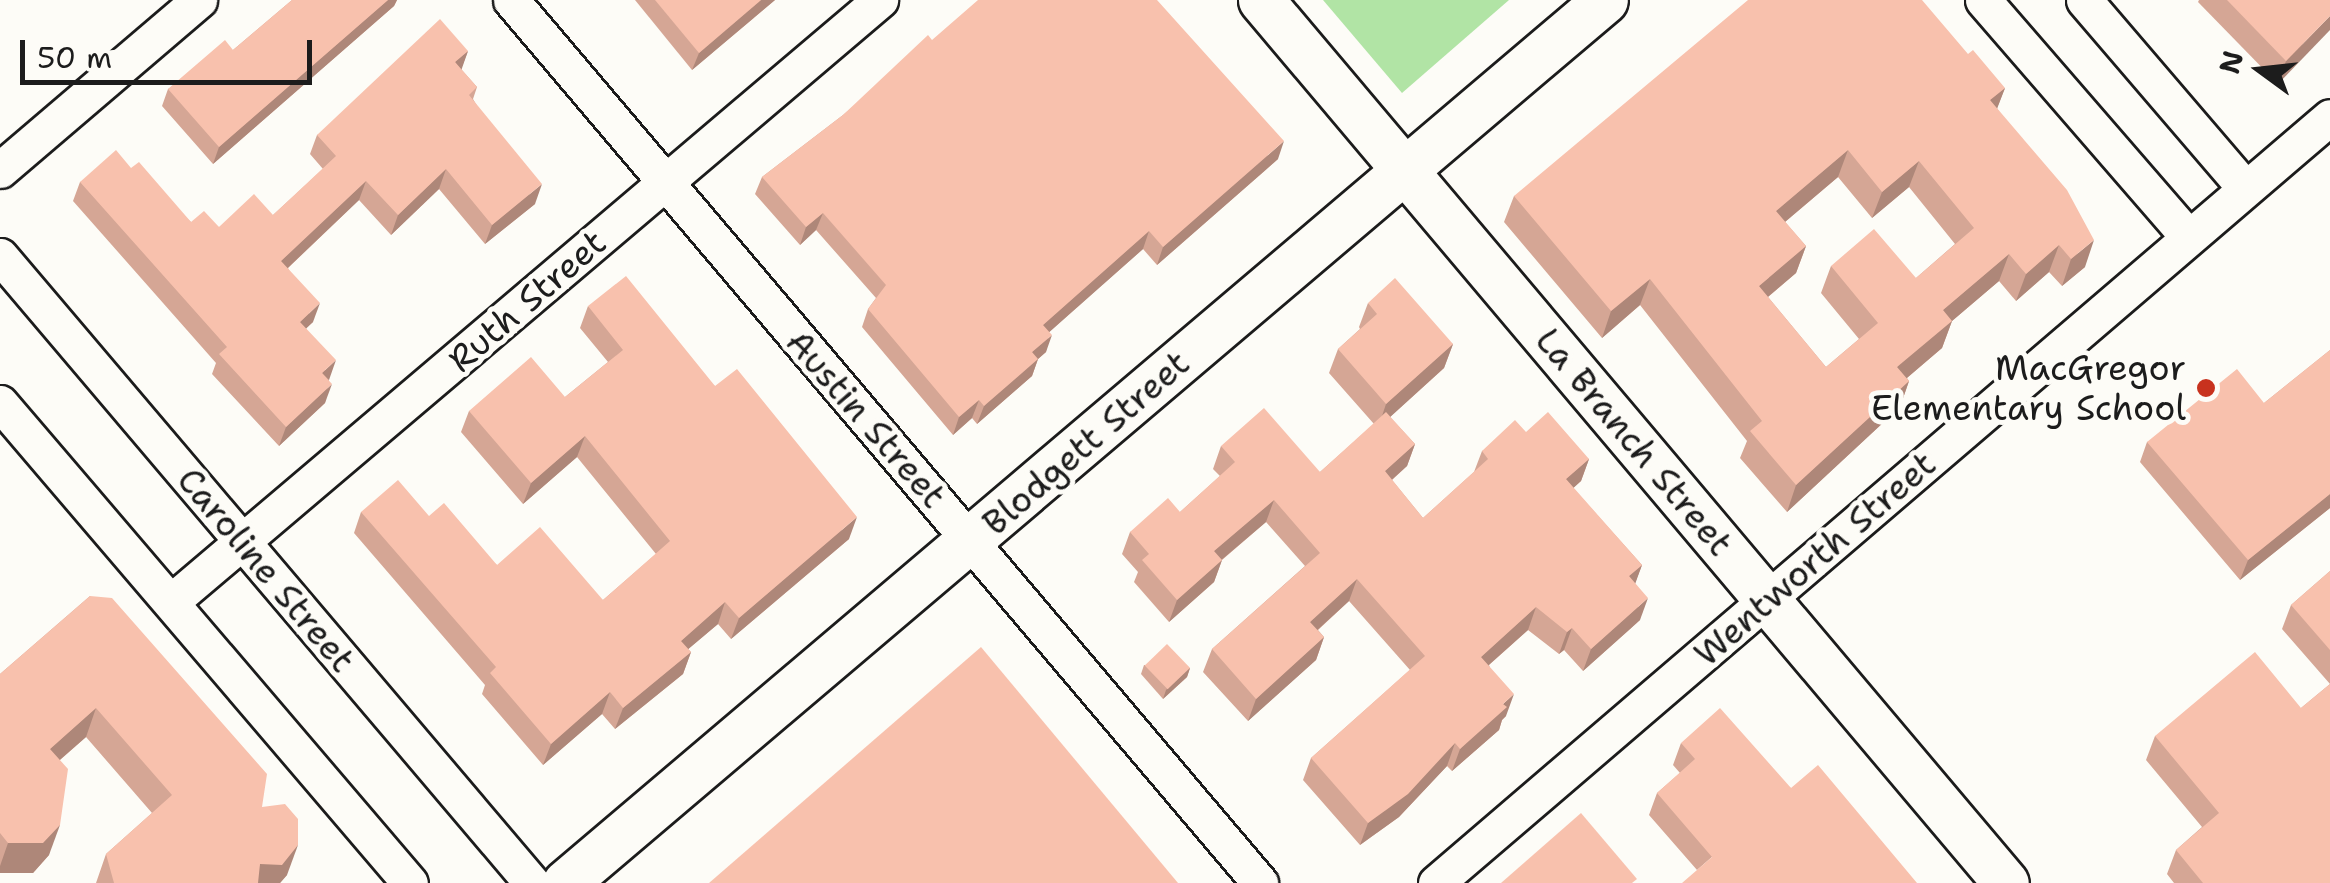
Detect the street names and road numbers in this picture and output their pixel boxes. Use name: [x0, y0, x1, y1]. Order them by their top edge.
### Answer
street label: Ruth Street: [440, 221, 614, 381]
street label: La Branch Street: [1527, 320, 1741, 564]
street label: Austin Street: [777, 321, 955, 517]
street label: Blodgett Street: [974, 342, 1198, 544]
street label: Wentworth Street: [1686, 443, 1944, 675]
street label: Caroline Street: [168, 459, 364, 681]

